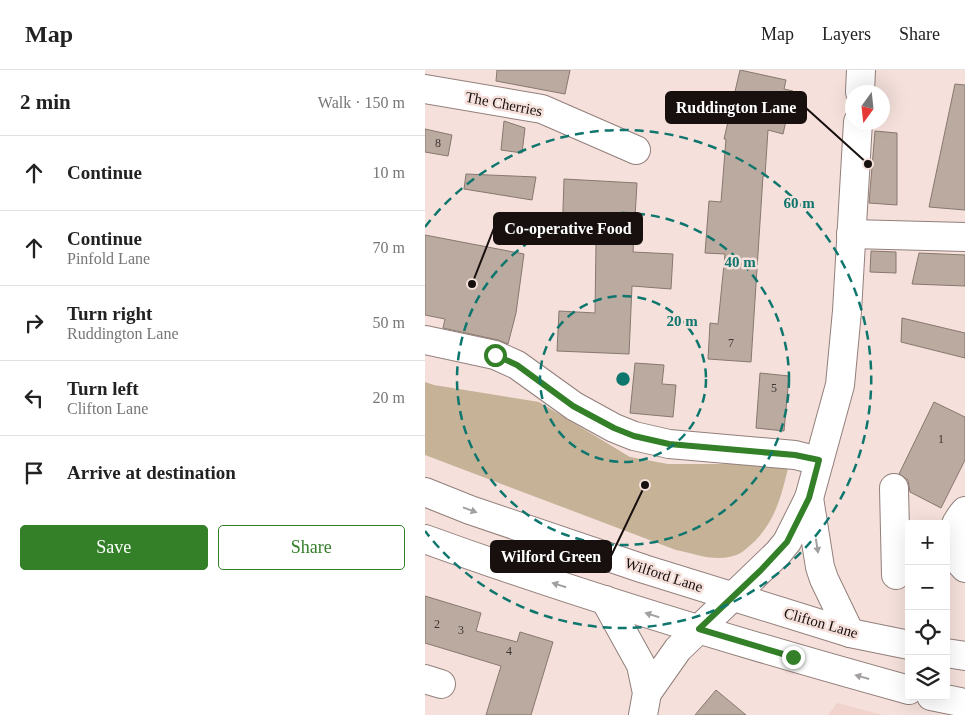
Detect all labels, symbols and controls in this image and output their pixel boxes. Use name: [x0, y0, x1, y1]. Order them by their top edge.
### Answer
text: Map: [25, 21, 73, 47]
text: Map: [761, 24, 794, 44]
text: Layers: [822, 24, 871, 44]
text: Share: [899, 24, 940, 44]
north arrow: [845, 85, 890, 130]
street label: The Cherries: [464, 89, 544, 119]
text: 2 min: [20, 90, 71, 114]
callout: Ruddington Lane: [666, 92, 806, 123]
text: Walk · 150 m: [318, 94, 405, 111]
text: Ruddington Lane: [676, 99, 796, 117]
house number: 8: [435, 136, 441, 150]
icon: ahead: [20, 159, 48, 187]
text: Continue: [67, 162, 142, 183]
text: 10 m: [373, 164, 405, 181]
text: 60 m: [783, 195, 815, 211]
callout: Co-operative Food: [494, 213, 642, 244]
text: Co-operative Food: [504, 220, 632, 238]
text: Continue: [67, 228, 142, 249]
icon: ahead: [20, 234, 48, 262]
text: 70 m: [373, 239, 405, 256]
text: Pinfold Lane: [67, 250, 150, 267]
text: 40 m: [724, 254, 756, 270]
text: Turn right: [67, 303, 152, 324]
icon: right: [20, 309, 48, 337]
text: 20 m: [666, 313, 698, 329]
text: 50 m: [373, 314, 405, 331]
text: Ruddington Lane: [67, 325, 179, 342]
house number: 7: [728, 336, 734, 350]
route start: [484, 344, 507, 367]
centre of rings: [614, 370, 632, 388]
text: Turn left: [67, 378, 139, 399]
house number: 5: [771, 381, 777, 395]
icon: left: [20, 384, 48, 412]
text: 20 m: [373, 389, 405, 406]
text: Clifton Lane: [67, 400, 148, 417]
house number: 1: [938, 432, 944, 446]
icon: arrive: [20, 459, 48, 487]
text: Arrive at destination: [67, 462, 236, 483]
one-way arrow: [463, 507, 478, 514]
map controls: [905, 520, 950, 700]
button: +: [905, 520, 950, 565]
button: Save: [20, 525, 208, 570]
button: Share: [218, 525, 405, 570]
one-way arrow: [813, 538, 821, 554]
callout: Wilford Green: [491, 541, 611, 572]
text: Wilford Green: [501, 548, 601, 565]
street label: Wilford Lane: [623, 555, 705, 595]
button: −: [905, 565, 950, 610]
one-way arrow: [551, 581, 566, 589]
street label: Clifton Lane: [782, 605, 860, 641]
button: locate: [905, 610, 950, 655]
one-way arrow: [645, 611, 660, 619]
house number: 2: [434, 617, 440, 631]
house number: 3: [458, 623, 464, 637]
house number: 4: [506, 644, 512, 658]
route end: [782, 646, 805, 669]
button: layers: [905, 655, 950, 700]
one-way arrow: [854, 673, 869, 681]

